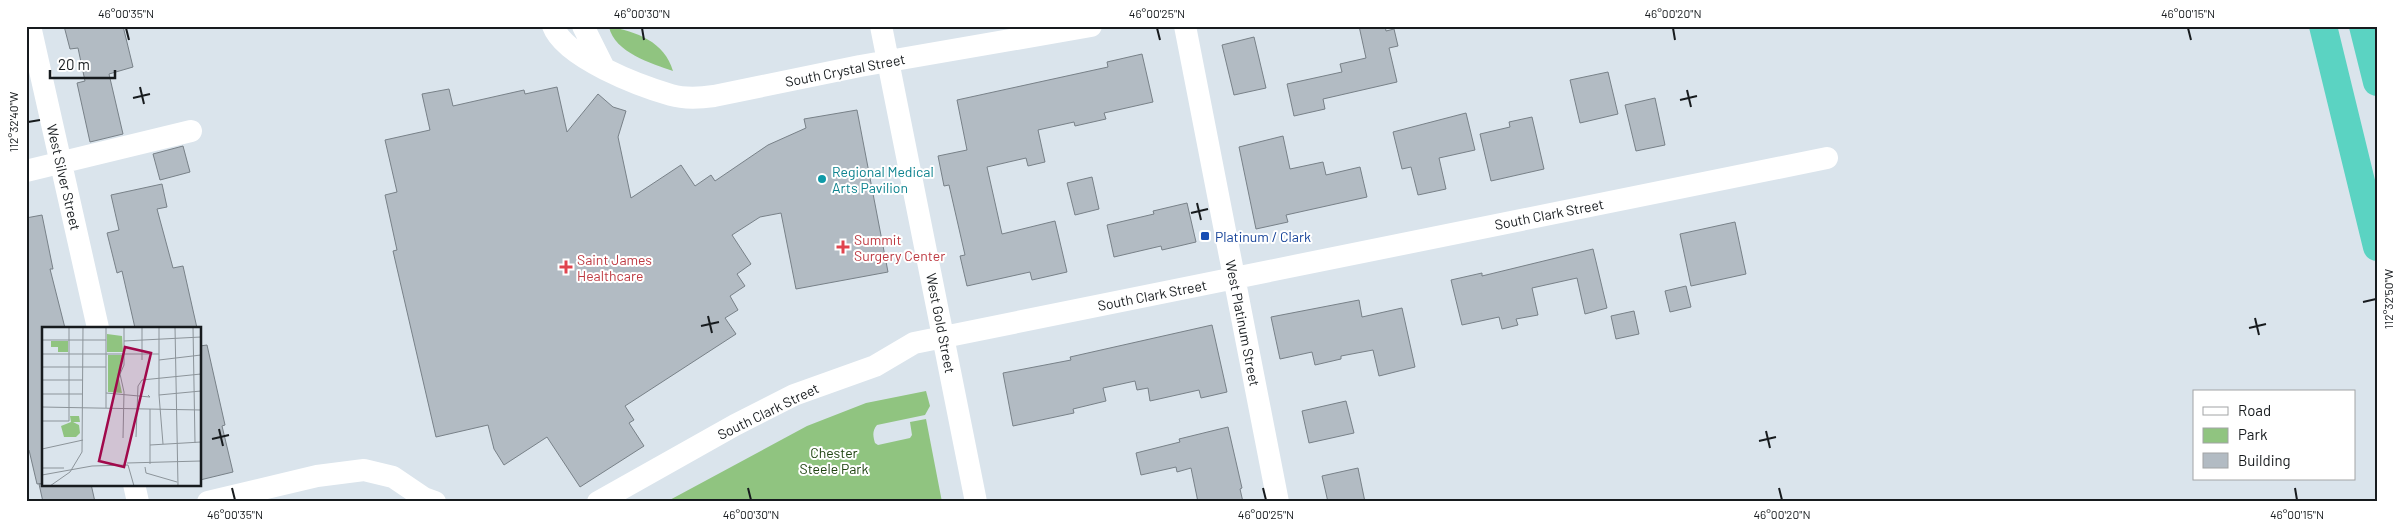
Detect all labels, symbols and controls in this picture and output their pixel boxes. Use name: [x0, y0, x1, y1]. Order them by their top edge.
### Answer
text: 46°00'35"N: [98, 6, 154, 20]
text: 46°00'30"N: [614, 6, 670, 20]
text: 46°00'25"N: [1129, 6, 1185, 20]
text: 46°00'20"N: [1645, 6, 1702, 20]
text: 46°00'15"N: [2161, 6, 2215, 20]
scale bar: [50, 48, 115, 80]
street label: South Crystal Street: [784, 50, 906, 90]
text: 20 m: [58, 55, 90, 73]
text: 112°32'40"W: [6, 91, 20, 152]
street label: West Silver Street: [44, 122, 84, 232]
place label: Regional Medical Arts Pavilion: [832, 163, 934, 196]
marker: Regional Medical Arts Pavilion: [816, 173, 828, 185]
street label: South Clark Street: [1493, 195, 1605, 233]
place label: Platinum / Clark: [1215, 228, 1311, 245]
marker: Platinum / Clark: [1199, 230, 1211, 242]
place label: Summit Surgery Center: [854, 231, 945, 264]
marker: Summit Surgery Center: [836, 240, 850, 254]
place label: Saint James Healthcare: [577, 251, 652, 284]
street label: West Platinum Street: [1222, 258, 1264, 388]
marker: Saint James Healthcare: [559, 260, 573, 274]
text: 112°32'50"W: [2381, 268, 2395, 329]
street label: West Gold Street: [923, 271, 959, 375]
street label: South Clark Street: [1096, 276, 1208, 314]
inset map: [42, 327, 201, 486]
street label: South Clark Street: [714, 379, 822, 443]
legend: [2193, 390, 2356, 480]
text: Road: [2238, 401, 2271, 419]
text: Park: [2238, 425, 2268, 443]
park label: Chester Steele Park: [800, 444, 868, 477]
text: Building: [2238, 451, 2291, 469]
text: 46°00'35"N: [207, 507, 263, 521]
text: 46°00'30"N: [723, 507, 779, 521]
text: 46°00'25"N: [1238, 507, 1294, 521]
text: 46°00'20"N: [1754, 507, 1811, 521]
text: 46°00'15"N: [2270, 507, 2324, 521]

